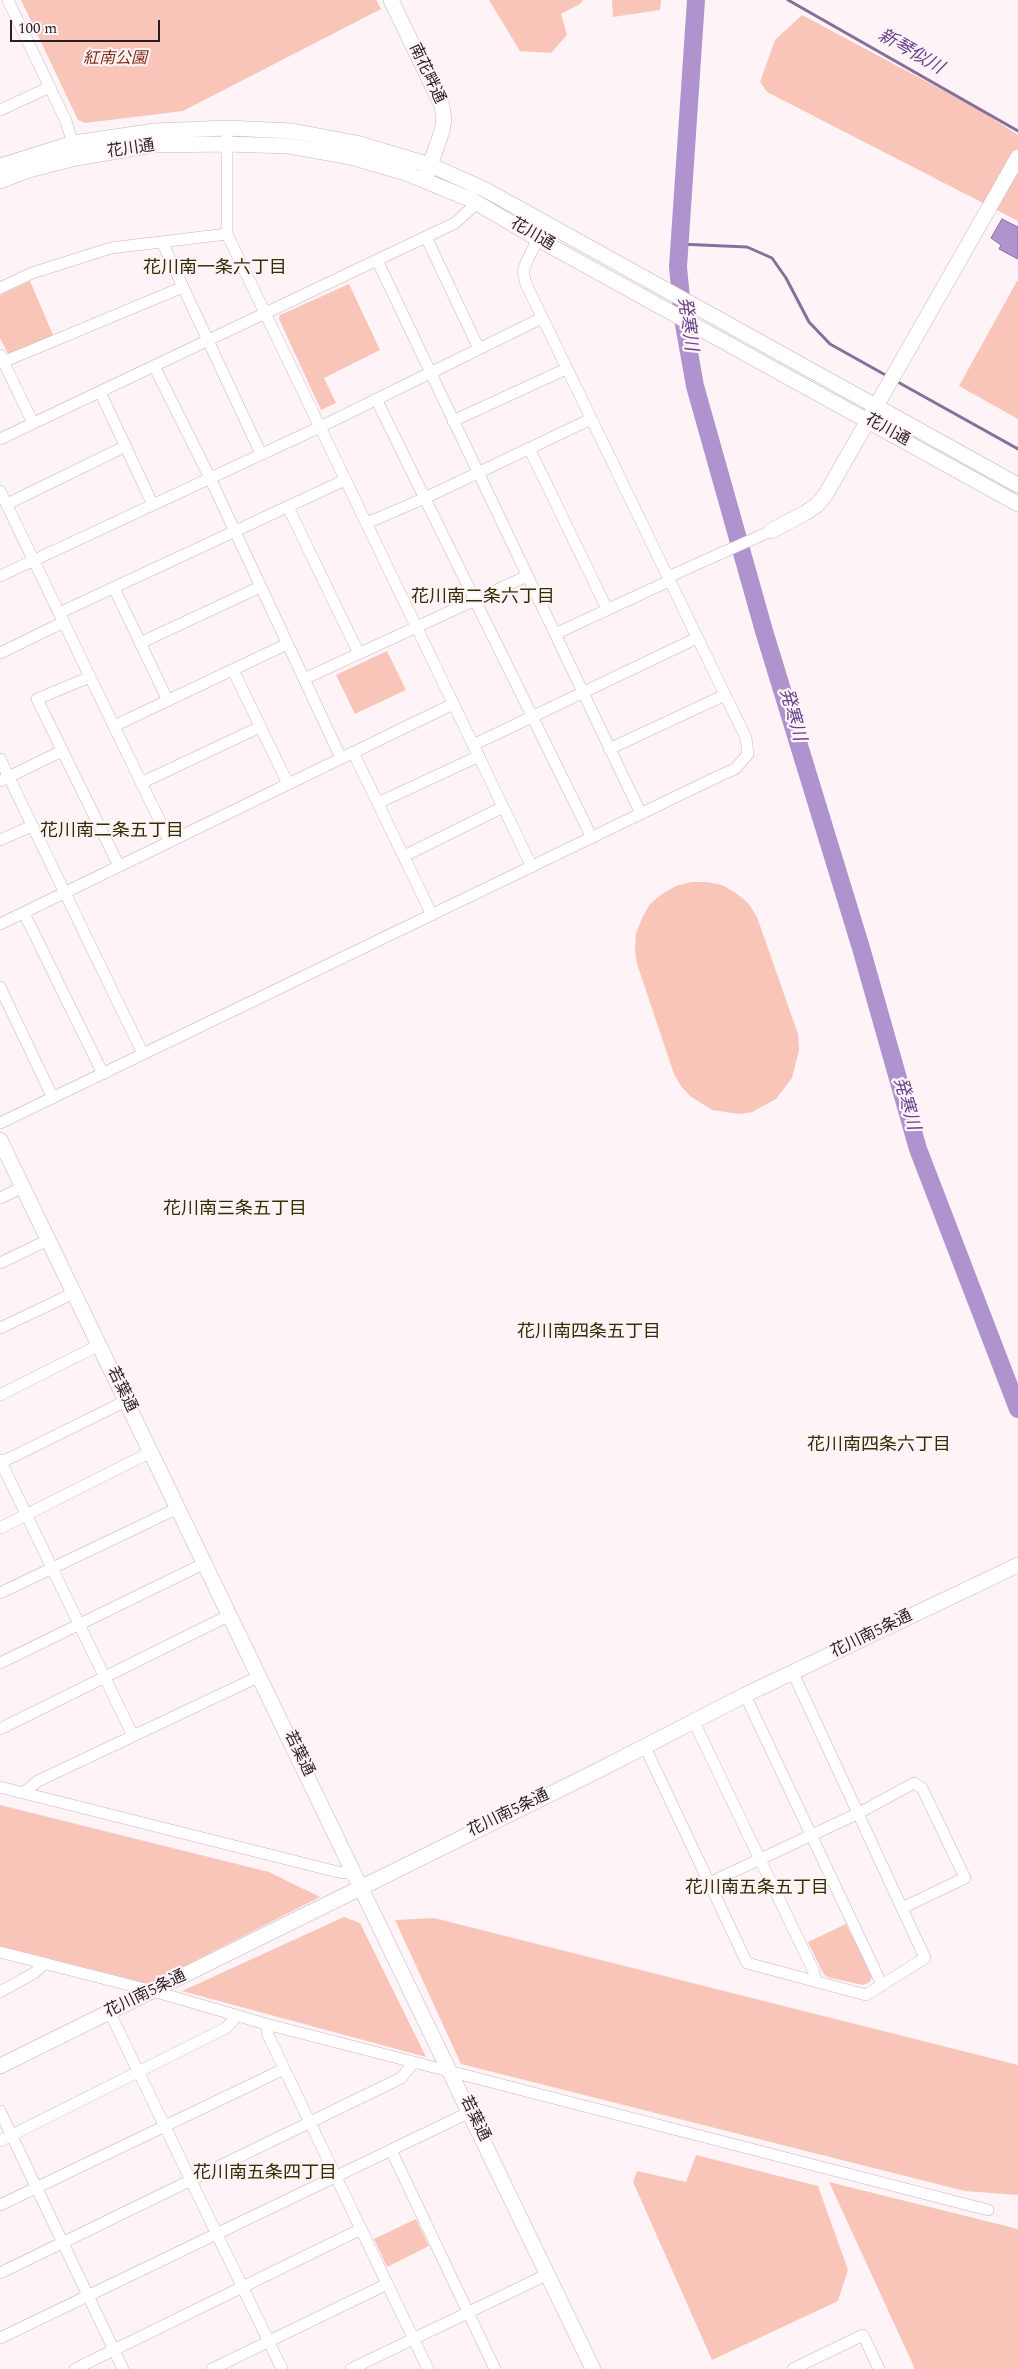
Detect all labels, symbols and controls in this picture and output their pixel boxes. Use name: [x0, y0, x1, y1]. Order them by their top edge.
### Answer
scale bar: [12, 10, 162, 42]
text: 100 m: [18, 17, 57, 40]
water label: 新琴似川: [873, 26, 947, 80]
street label: 南花畔通: [404, 41, 448, 107]
park label: 紅南公園: [83, 50, 147, 70]
street label: 花川通: [106, 137, 156, 163]
street label: 花川通: [506, 215, 558, 255]
district label: 花川南一条六丁目: [143, 258, 287, 280]
water label: 発寒川: [672, 296, 700, 352]
street label: 花川通: [861, 411, 913, 451]
district label: 花川南二条六丁目: [411, 587, 555, 609]
water label: 発寒川: [773, 686, 809, 744]
district label: 花川南二条五丁目: [40, 821, 184, 843]
water label: 発寒川: [887, 1075, 923, 1133]
district label: 花川南三条五丁目: [163, 1199, 307, 1221]
district label: 花川南四条五丁目: [517, 1322, 661, 1344]
street label: 若葉通: [102, 1364, 140, 1416]
district label: 花川南四条六丁目: [807, 1435, 951, 1457]
street label: 花川南5条通: [828, 1607, 916, 1663]
street label: 若葉通: [279, 1728, 317, 1780]
street label: 花川南5条通: [465, 1786, 553, 1842]
district label: 花川南五条五丁目: [685, 1878, 829, 1900]
street label: 花川南5条通: [102, 1967, 190, 2023]
street label: 若葉通: [455, 2093, 493, 2145]
district label: 花川南五条四丁目: [193, 2163, 337, 2185]

